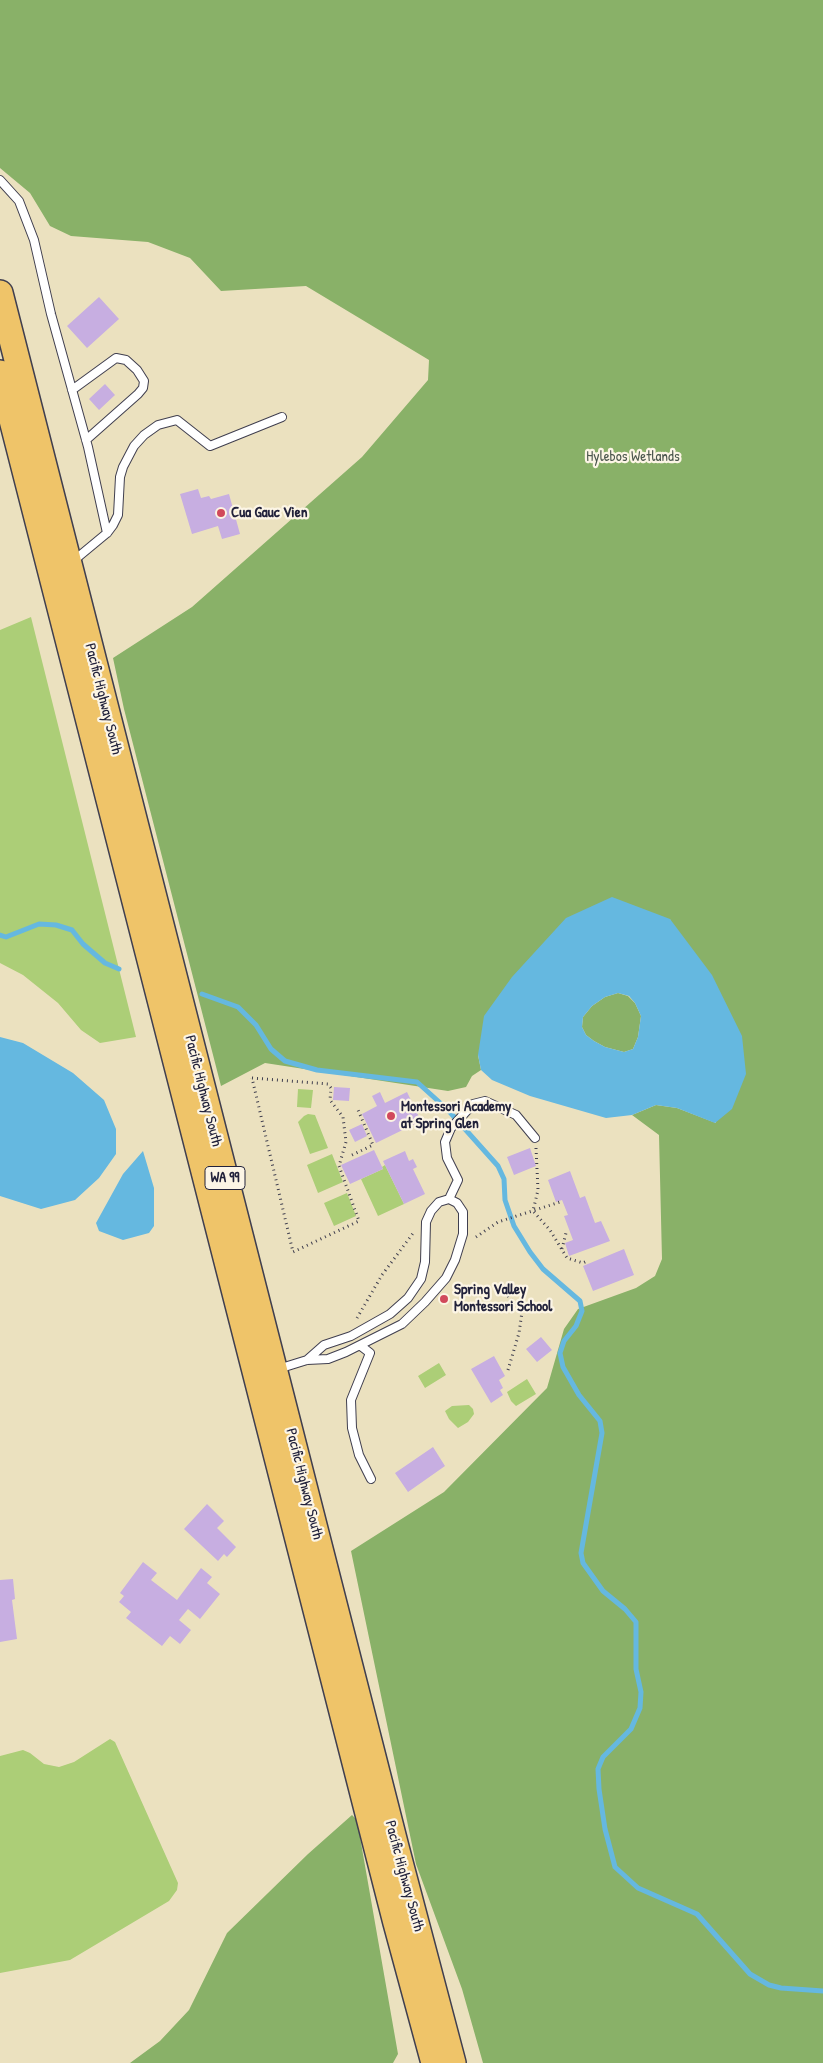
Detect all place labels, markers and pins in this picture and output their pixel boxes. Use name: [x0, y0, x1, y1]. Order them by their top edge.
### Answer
place label: Cua Gauc Vien: [231, 504, 307, 522]
marker: Cua Gauc Vien: [215, 507, 227, 519]
place label: Montessori Academy at Spring Glen: [401, 1098, 511, 1133]
marker: Montessori Academy at Spring Glen: [385, 1110, 397, 1122]
place label: Spring Valley Montessori School: [454, 1281, 552, 1316]
marker: Spring Valley Montessori School: [438, 1293, 450, 1305]

